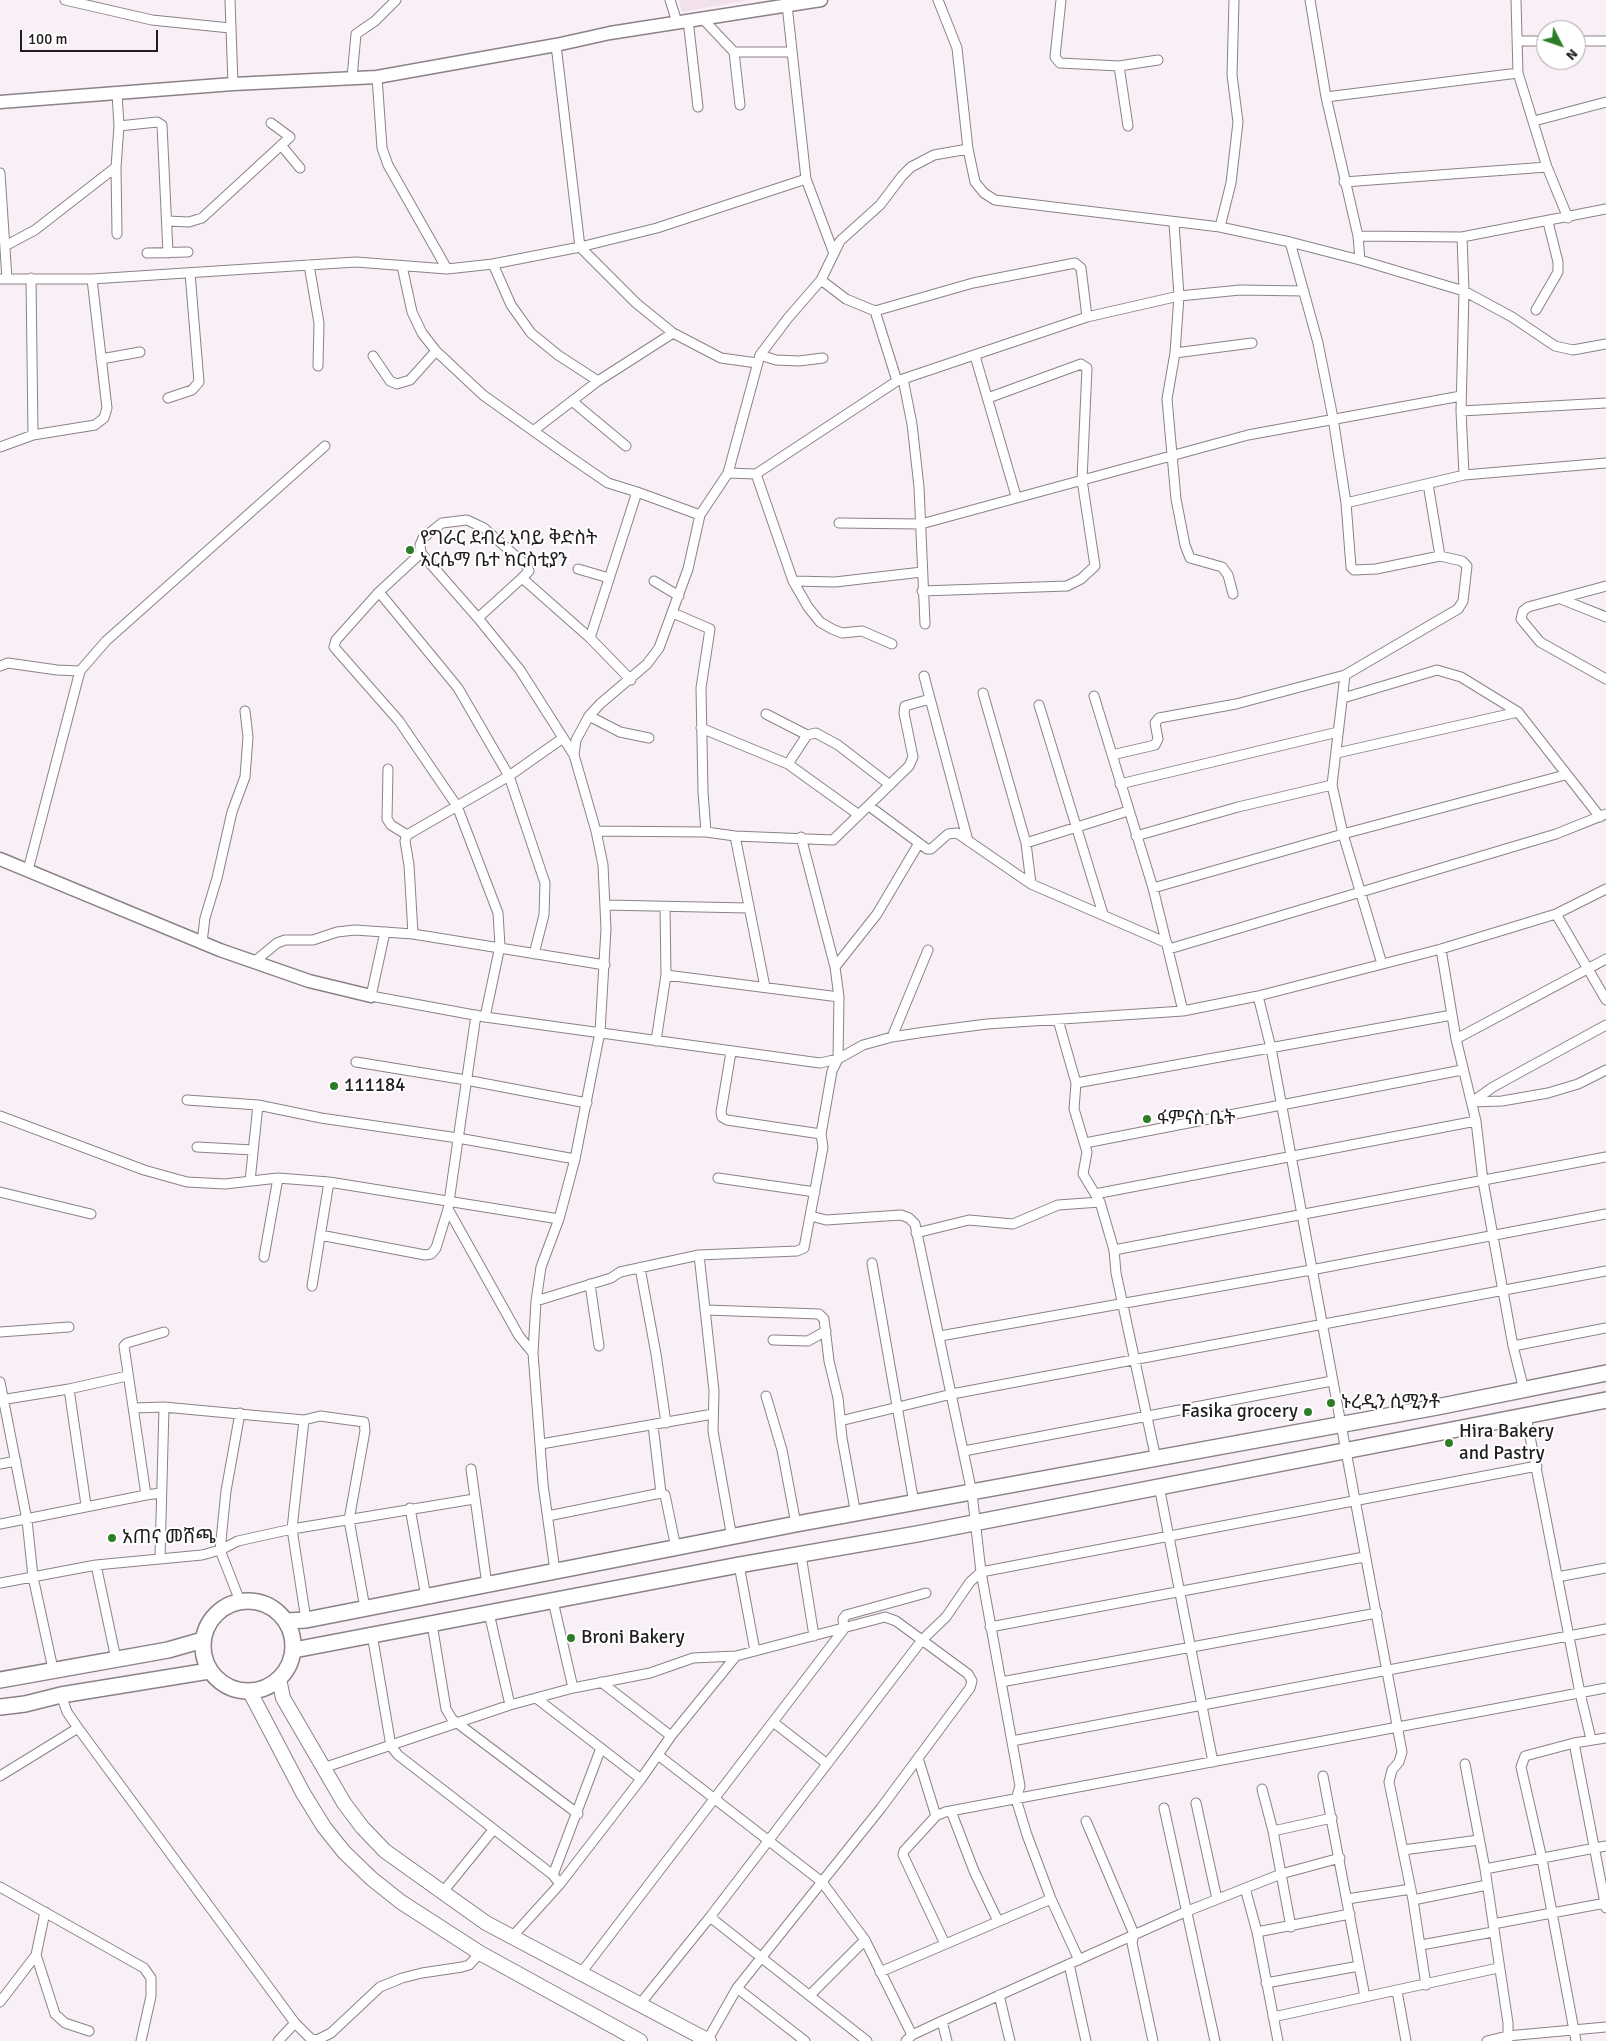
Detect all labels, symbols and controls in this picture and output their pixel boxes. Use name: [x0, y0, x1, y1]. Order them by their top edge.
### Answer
scale bar: [22, 20, 160, 52]
north arrow: [1536, 20, 1586, 70]
text: 100 m: [28, 30, 68, 48]
text: N: [1562, 45, 1582, 64]
place label: የግራር ደብረ አባይ ቅድስት አርሴማ ቤተ ክርስቲያን: [420, 528, 597, 572]
marker: የግራር ደብረ አባይ ቅድስት አርሴማ ቤተ ክርስቲያን: [404, 544, 416, 556]
place label: 111184: [344, 1075, 406, 1097]
marker: 111184: [328, 1080, 340, 1092]
place label: ፋምናስ ቤት: [1157, 1108, 1235, 1130]
marker: ፋምናስ ቤት: [1141, 1113, 1153, 1125]
place label: ኑረዲን ሲሚንቶ: [1341, 1392, 1440, 1414]
marker: ኑረዲን ሲሚንቶ: [1325, 1397, 1337, 1409]
place label: Fasika grocery: [1181, 1401, 1298, 1423]
marker: Fasika grocery: [1302, 1406, 1314, 1418]
place label: Hira Bakery and Pastry: [1459, 1421, 1554, 1465]
marker: Hira Bakery and Pastry: [1443, 1437, 1455, 1449]
place label: አጠና መሸጫ: [122, 1527, 216, 1549]
marker: አጠና መሸጫ: [106, 1532, 118, 1544]
place label: Broni Bakery: [581, 1627, 685, 1649]
marker: Broni Bakery: [565, 1632, 577, 1644]

